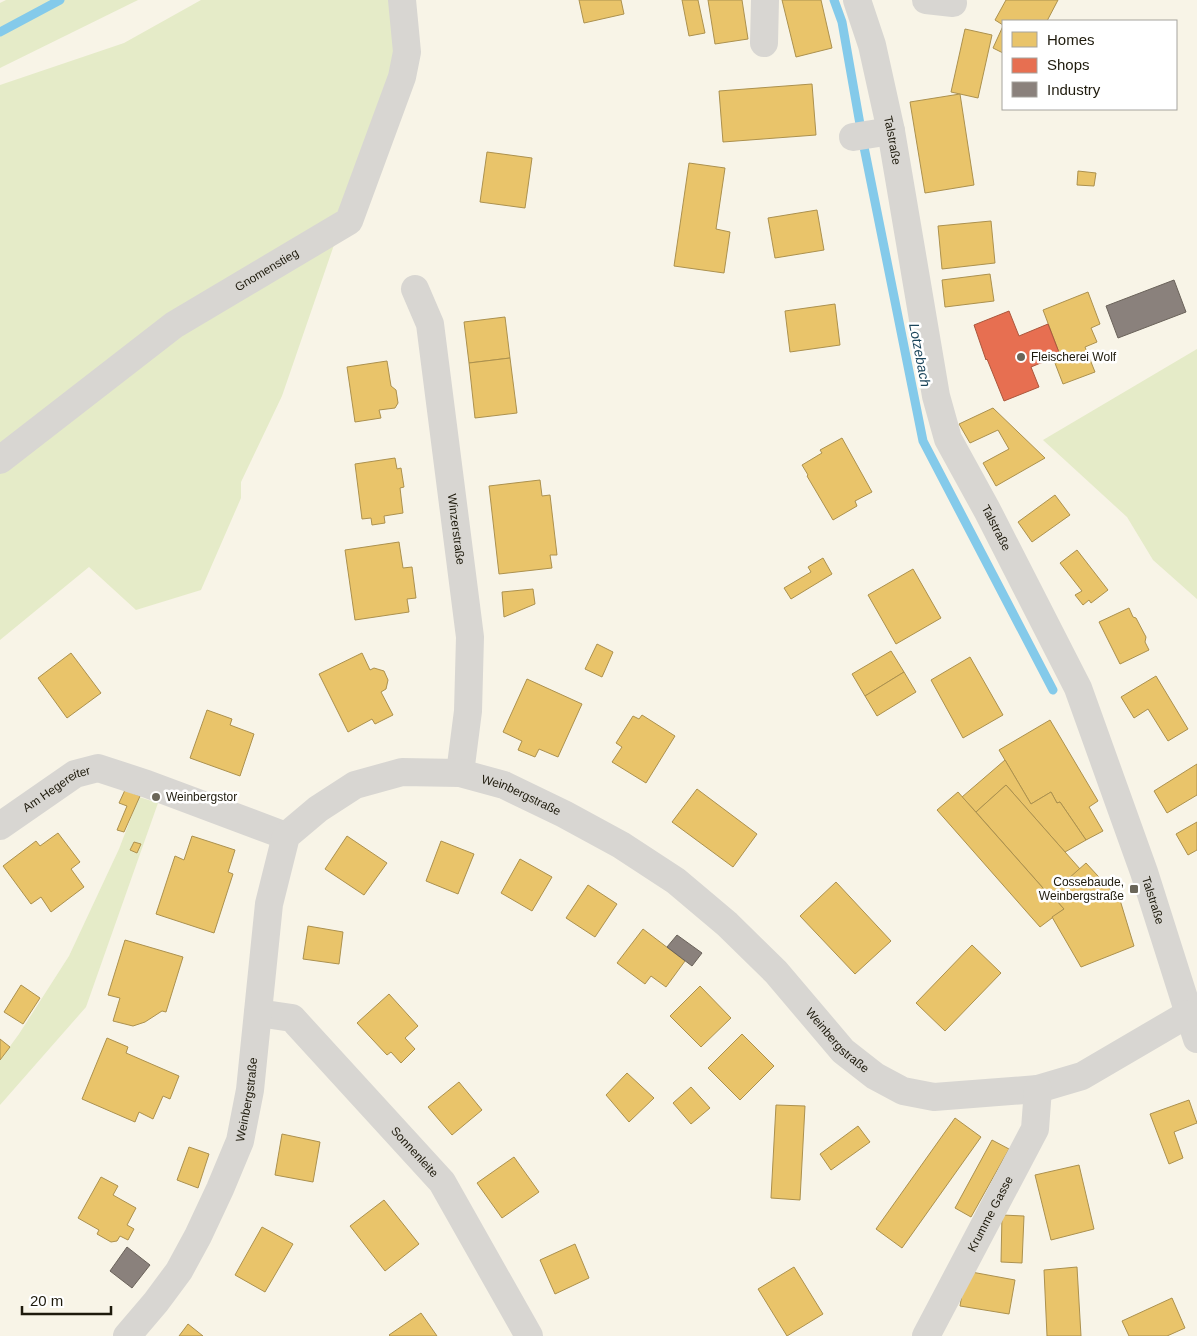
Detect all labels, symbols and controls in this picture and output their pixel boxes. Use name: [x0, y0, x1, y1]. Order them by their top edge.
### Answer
legend: [1002, 20, 1177, 110]
text: Homes: [1047, 31, 1095, 48]
text: Shops: [1047, 56, 1090, 73]
text: Industry: [1047, 81, 1101, 98]
street label: Talstraße: [881, 115, 904, 166]
street label: Gnomenstieg: [232, 246, 301, 294]
water label: Lotzebach: [906, 322, 934, 388]
place label: Fleischerei Wolf: [1031, 350, 1117, 364]
marker: Fleischerei Wolf: [1015, 351, 1027, 363]
street label: Winzerstraße: [445, 493, 468, 566]
street label: Talstraße: [979, 503, 1014, 553]
street label: Am Hegereiter: [20, 763, 92, 815]
street label: Weinbergstraße: [480, 772, 563, 819]
place label: Weinbergstor: [166, 790, 237, 804]
marker: Weinbergstor: [150, 791, 162, 803]
place label: Cossebaude, Weinbergstraße: [1039, 875, 1124, 903]
street label: Talstraße: [1139, 875, 1167, 926]
marker: Cossebaude, Weinbergstraße: [1128, 883, 1140, 895]
street label: Weinbergstraße: [803, 1005, 872, 1076]
street label: Weinbergstraße: [233, 1056, 260, 1143]
street label: Sonnenleite: [388, 1124, 441, 1180]
street label: Krumme Gasse: [965, 1173, 1016, 1254]
scale bar: [22, 1284, 111, 1316]
text: 20 m: [30, 1292, 63, 1309]

